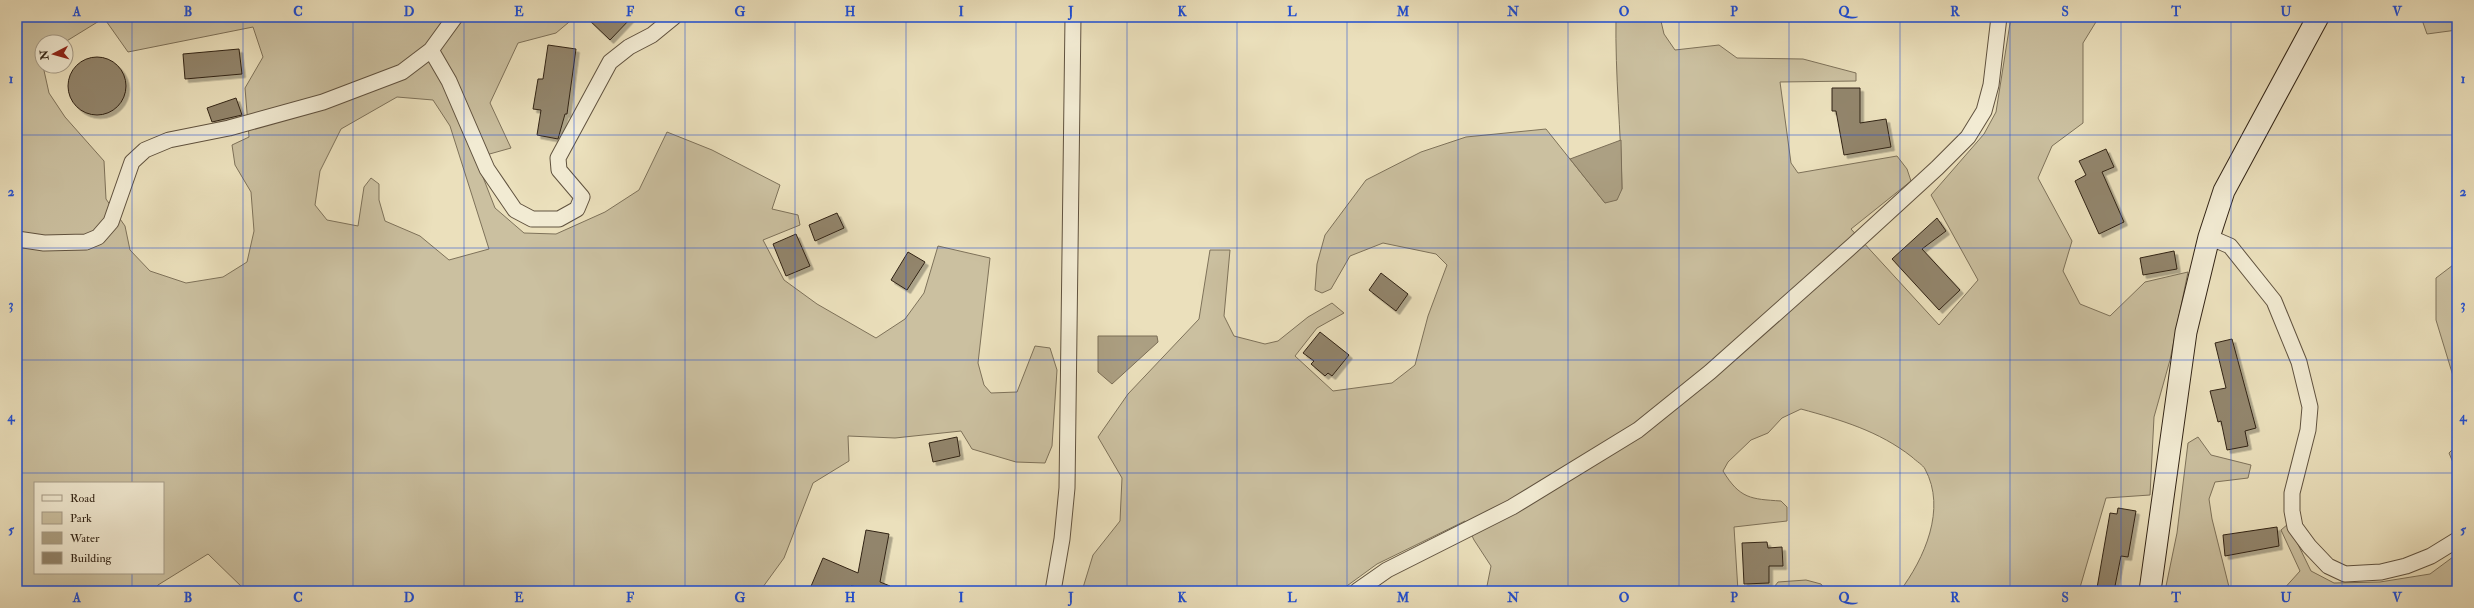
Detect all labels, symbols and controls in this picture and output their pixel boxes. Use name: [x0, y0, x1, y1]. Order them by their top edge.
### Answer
text: A: [72, 4, 82, 20]
text: B: [184, 4, 192, 20]
text: C: [293, 4, 303, 20]
text: D: [404, 4, 415, 20]
text: E: [514, 4, 524, 20]
text: F: [626, 4, 635, 20]
text: G: [735, 4, 746, 20]
text: H: [845, 4, 856, 20]
text: I: [958, 4, 964, 20]
text: J: [1067, 4, 1074, 21]
text: K: [1177, 4, 1187, 20]
text: L: [1287, 4, 1297, 20]
text: M: [1396, 4, 1410, 20]
text: N: [1506, 4, 1519, 20]
text: O: [1619, 4, 1630, 20]
text: P: [1730, 4, 1738, 20]
text: Q: [1839, 4, 1859, 20]
text: R: [1950, 4, 1960, 20]
text: S: [2061, 4, 2069, 20]
text: T: [2170, 4, 2181, 20]
text: U: [2281, 4, 2292, 20]
text: V: [2391, 4, 2402, 20]
north arrow: [34, 34, 74, 74]
text: N: [37, 48, 52, 62]
text: 1: [9, 71, 14, 87]
text: 1: [2461, 71, 2466, 87]
text: 2: [8, 184, 15, 200]
text: 2: [2460, 184, 2467, 200]
text: 3: [9, 297, 14, 313]
text: 3: [2461, 297, 2466, 313]
text: 4: [6, 409, 15, 425]
text: 4: [2458, 409, 2467, 425]
legend: [34, 482, 164, 574]
text: Road: [70, 491, 95, 506]
text: Park: [70, 511, 92, 526]
text: 5: [8, 522, 14, 538]
text: 5: [2460, 522, 2466, 538]
text: Water: [69, 531, 100, 546]
text: Building: [70, 551, 113, 566]
text: A: [72, 590, 82, 606]
text: B: [184, 590, 192, 606]
text: C: [293, 590, 303, 606]
text: D: [404, 590, 415, 606]
text: E: [514, 590, 524, 606]
text: F: [626, 590, 635, 606]
text: G: [735, 590, 746, 606]
text: H: [845, 590, 856, 606]
text: I: [958, 590, 964, 606]
text: J: [1067, 590, 1074, 607]
text: K: [1177, 590, 1187, 606]
text: L: [1287, 590, 1297, 606]
text: M: [1396, 590, 1410, 606]
text: N: [1506, 590, 1519, 606]
text: O: [1619, 590, 1630, 606]
text: P: [1730, 590, 1738, 606]
text: Q: [1839, 590, 1859, 606]
text: R: [1950, 590, 1960, 606]
text: S: [2061, 590, 2069, 606]
text: T: [2170, 590, 2181, 606]
text: U: [2281, 590, 2292, 606]
text: V: [2391, 590, 2402, 606]

